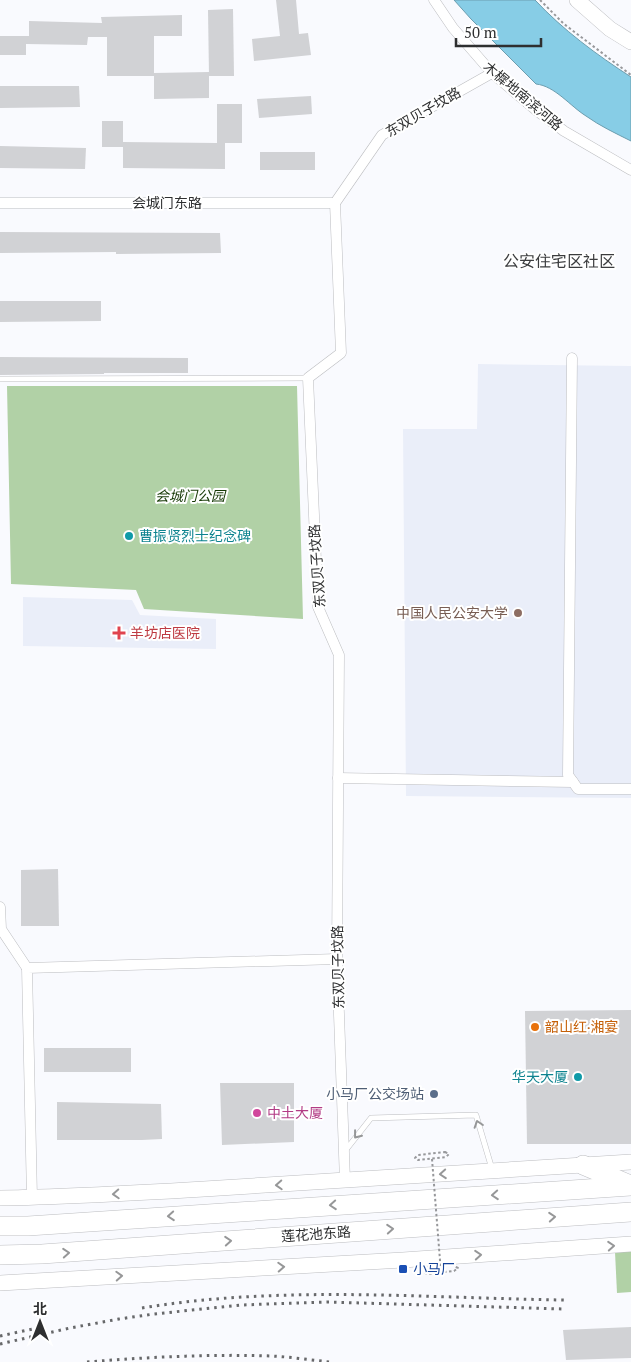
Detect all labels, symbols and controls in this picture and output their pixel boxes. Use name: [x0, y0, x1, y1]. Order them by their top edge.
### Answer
scale bar: [456, 15, 541, 47]
text: 50 m: [464, 22, 497, 42]
street label: 木樨地南滨河路: [480, 57, 567, 134]
street label: 东双贝子坟路: [382, 82, 464, 141]
street label: 会城门东路: [132, 193, 202, 212]
district label: 公安住宅区社区: [503, 250, 615, 272]
park label: 会城门公园: [155, 486, 227, 505]
street label: 东双贝子坟路: [304, 523, 329, 609]
place label: 曹振贤烈士纪念碑: [139, 526, 251, 545]
marker: 曹振贤烈士纪念碑: [123, 530, 135, 542]
place label: 中国人民公安大学: [396, 603, 508, 622]
marker: 中国人民公安大学: [512, 607, 524, 619]
place label: 羊坊店医院: [130, 623, 200, 642]
marker: 羊坊店医院: [112, 626, 126, 640]
street label: 东双贝子坟路: [327, 925, 348, 1009]
place label: 韶山红·湘宴: [545, 1017, 618, 1036]
marker: 韶山红·湘宴: [529, 1021, 541, 1033]
place label: 华天大厦: [512, 1067, 568, 1086]
marker: 华天大厦: [572, 1071, 584, 1083]
place label: 小马厂公交场站: [326, 1084, 424, 1103]
marker: 小马厂公交场站: [428, 1088, 440, 1100]
place label: 中土大厦: [267, 1103, 323, 1122]
marker: 中土大厦: [251, 1107, 263, 1119]
one-way arrow: [474, 1120, 484, 1128]
one-way arrow: [354, 1130, 363, 1139]
one-way arrow: [438, 1168, 446, 1179]
one-way arrow: [274, 1179, 282, 1190]
one-way arrow: [112, 1188, 120, 1199]
one-way arrow: [491, 1189, 499, 1200]
one-way arrow: [329, 1200, 337, 1211]
one-way arrow: [166, 1210, 174, 1221]
one-way arrow: [549, 1212, 557, 1223]
street label: 莲花池东路: [280, 1222, 352, 1245]
one-way arrow: [387, 1224, 395, 1235]
one-way arrow: [225, 1235, 233, 1246]
one-way arrow: [608, 1240, 616, 1251]
one-way arrow: [62, 1247, 70, 1258]
one-way arrow: [474, 1250, 482, 1261]
place label: 小马厂: [413, 1259, 455, 1278]
one-way arrow: [277, 1261, 285, 1272]
marker: 小马厂: [397, 1263, 409, 1275]
one-way arrow: [115, 1271, 123, 1282]
north arrow: [15, 1297, 65, 1347]
text: 北: [33, 1299, 47, 1318]

